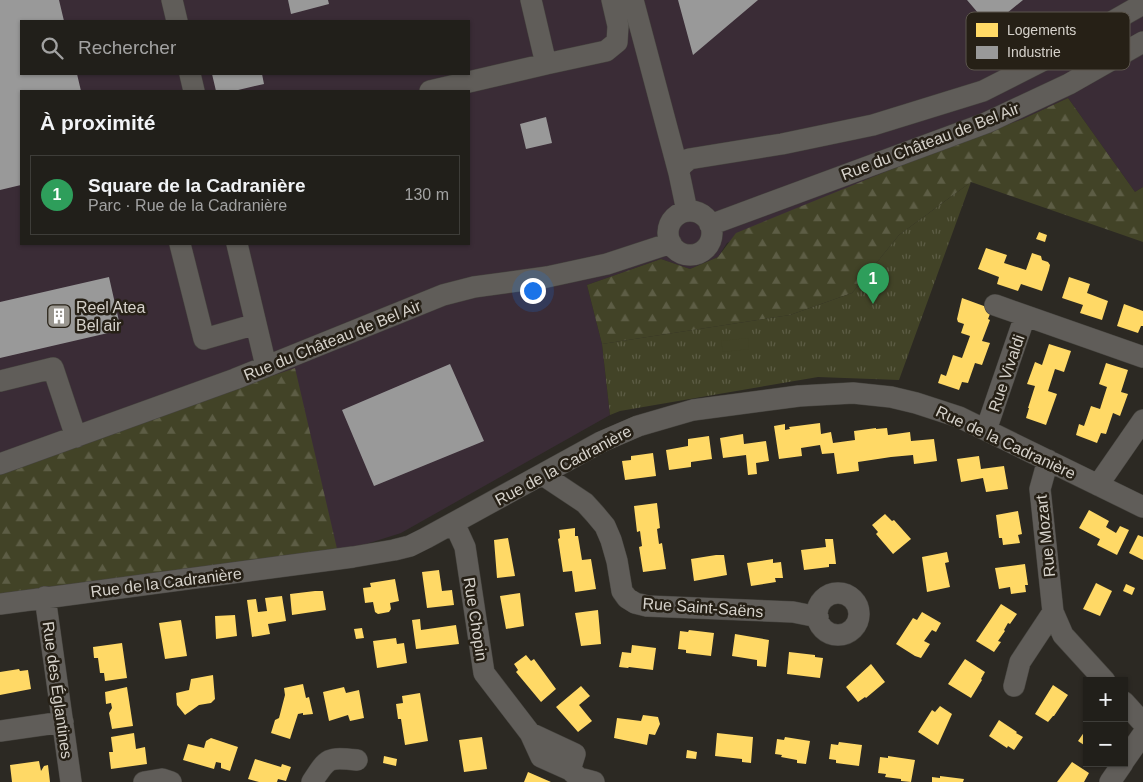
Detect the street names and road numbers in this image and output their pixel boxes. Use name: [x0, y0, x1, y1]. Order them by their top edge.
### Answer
street label: Rue du Château de Bel Air: [839, 99, 1022, 183]
street label: Rue du Château de Bel Air: [241, 297, 424, 384]
street label: Rue Vivaldi: [985, 332, 1028, 414]
street label: Rue de la Cadranière: [933, 403, 1078, 482]
street label: Rue de la Cadranière: [492, 422, 634, 509]
street label: Rue Mozart: [1033, 493, 1058, 578]
street label: Rue de la Cadranière: [90, 565, 243, 600]
street label: Rue Chopin: [461, 576, 491, 662]
street label: Rue Saint-Saëns: [642, 595, 764, 620]
street label: Rue des Églantines: [39, 620, 77, 760]

